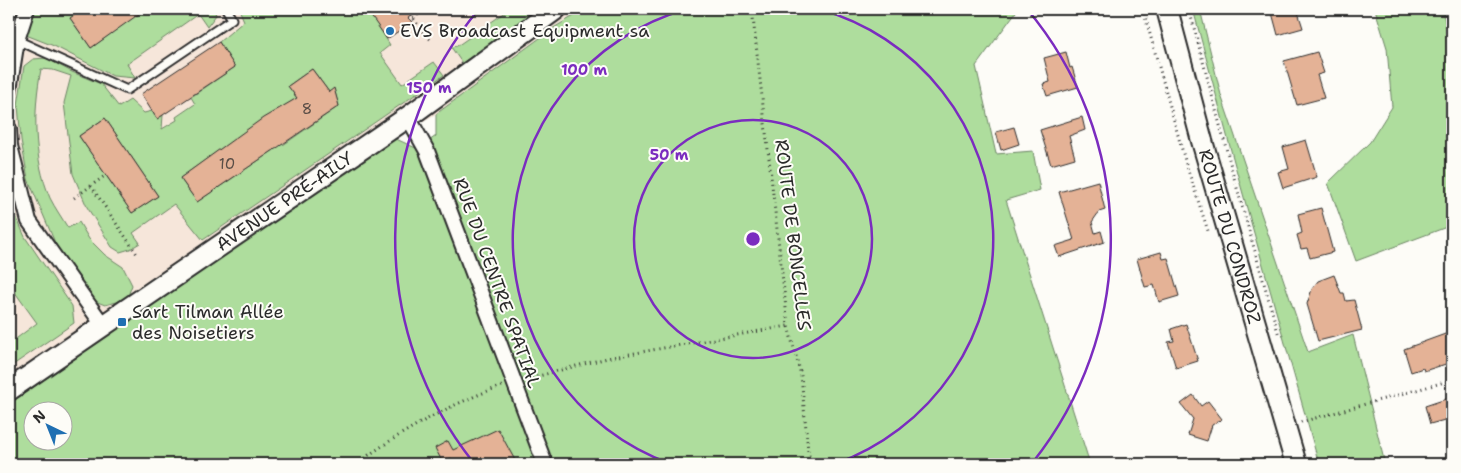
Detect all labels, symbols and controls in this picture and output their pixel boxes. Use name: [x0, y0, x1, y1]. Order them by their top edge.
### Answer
place label: EVS Broadcast Equipment sa: [400, 19, 649, 43]
marker: EVS Broadcast Equipment sa: [384, 25, 396, 37]
text: 100 m: [561, 60, 607, 80]
text: 150 m: [406, 78, 452, 98]
house number: 8: [302, 99, 312, 119]
street label: ROUTE DE BONCELLES: [769, 138, 817, 332]
text: 50 m: [650, 145, 689, 165]
street label: AVENUE PRÉ-AILY: [211, 146, 358, 257]
street label: ROUTE DU CONDROZ: [1193, 146, 1267, 327]
house number: 10: [219, 154, 235, 174]
street label: RUE DU CENTRE SPATIAL: [448, 174, 546, 392]
centre of rings: [744, 230, 762, 248]
place label: Sart Tilman Allée des Noisetiers: [132, 300, 284, 345]
marker: Sart Tilman Allée des Noisetiers: [116, 316, 128, 328]
north arrow: [22, 400, 72, 450]
text: N: [29, 406, 49, 427]

